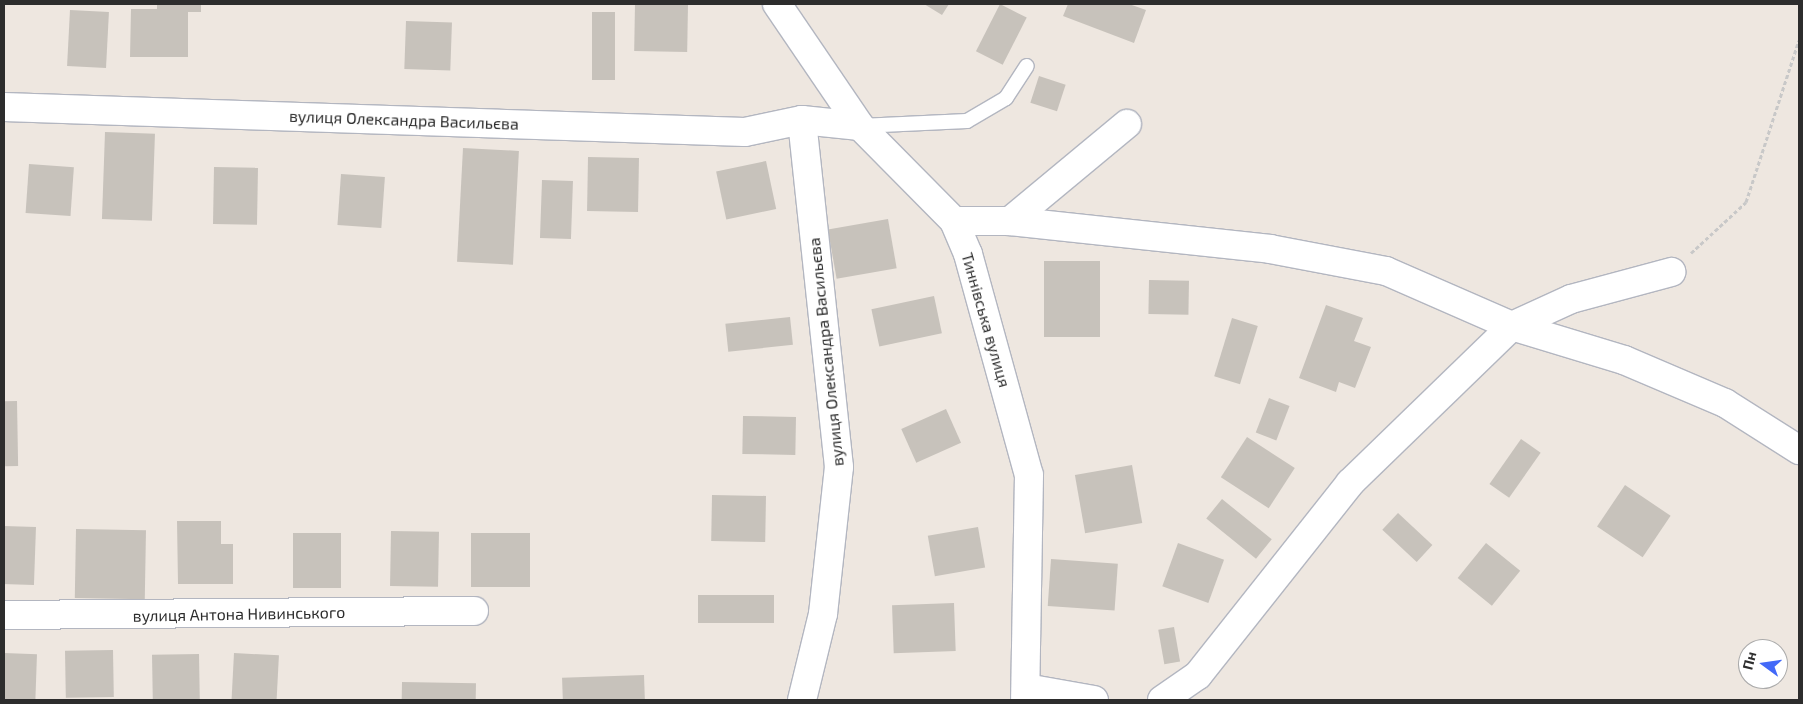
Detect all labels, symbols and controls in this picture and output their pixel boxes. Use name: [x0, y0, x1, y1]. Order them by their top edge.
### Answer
street label: вулиця Олександра Васильєва: [289, 106, 519, 134]
street label: вулиця Олександра Васильєва: [804, 237, 848, 467]
street label: Тиннівська вулиця: [958, 250, 1014, 390]
street label: вулиця Антона Нивинського: [133, 603, 345, 625]
north arrow: [1738, 639, 1788, 689]
text: Пн: [1738, 650, 1759, 671]

